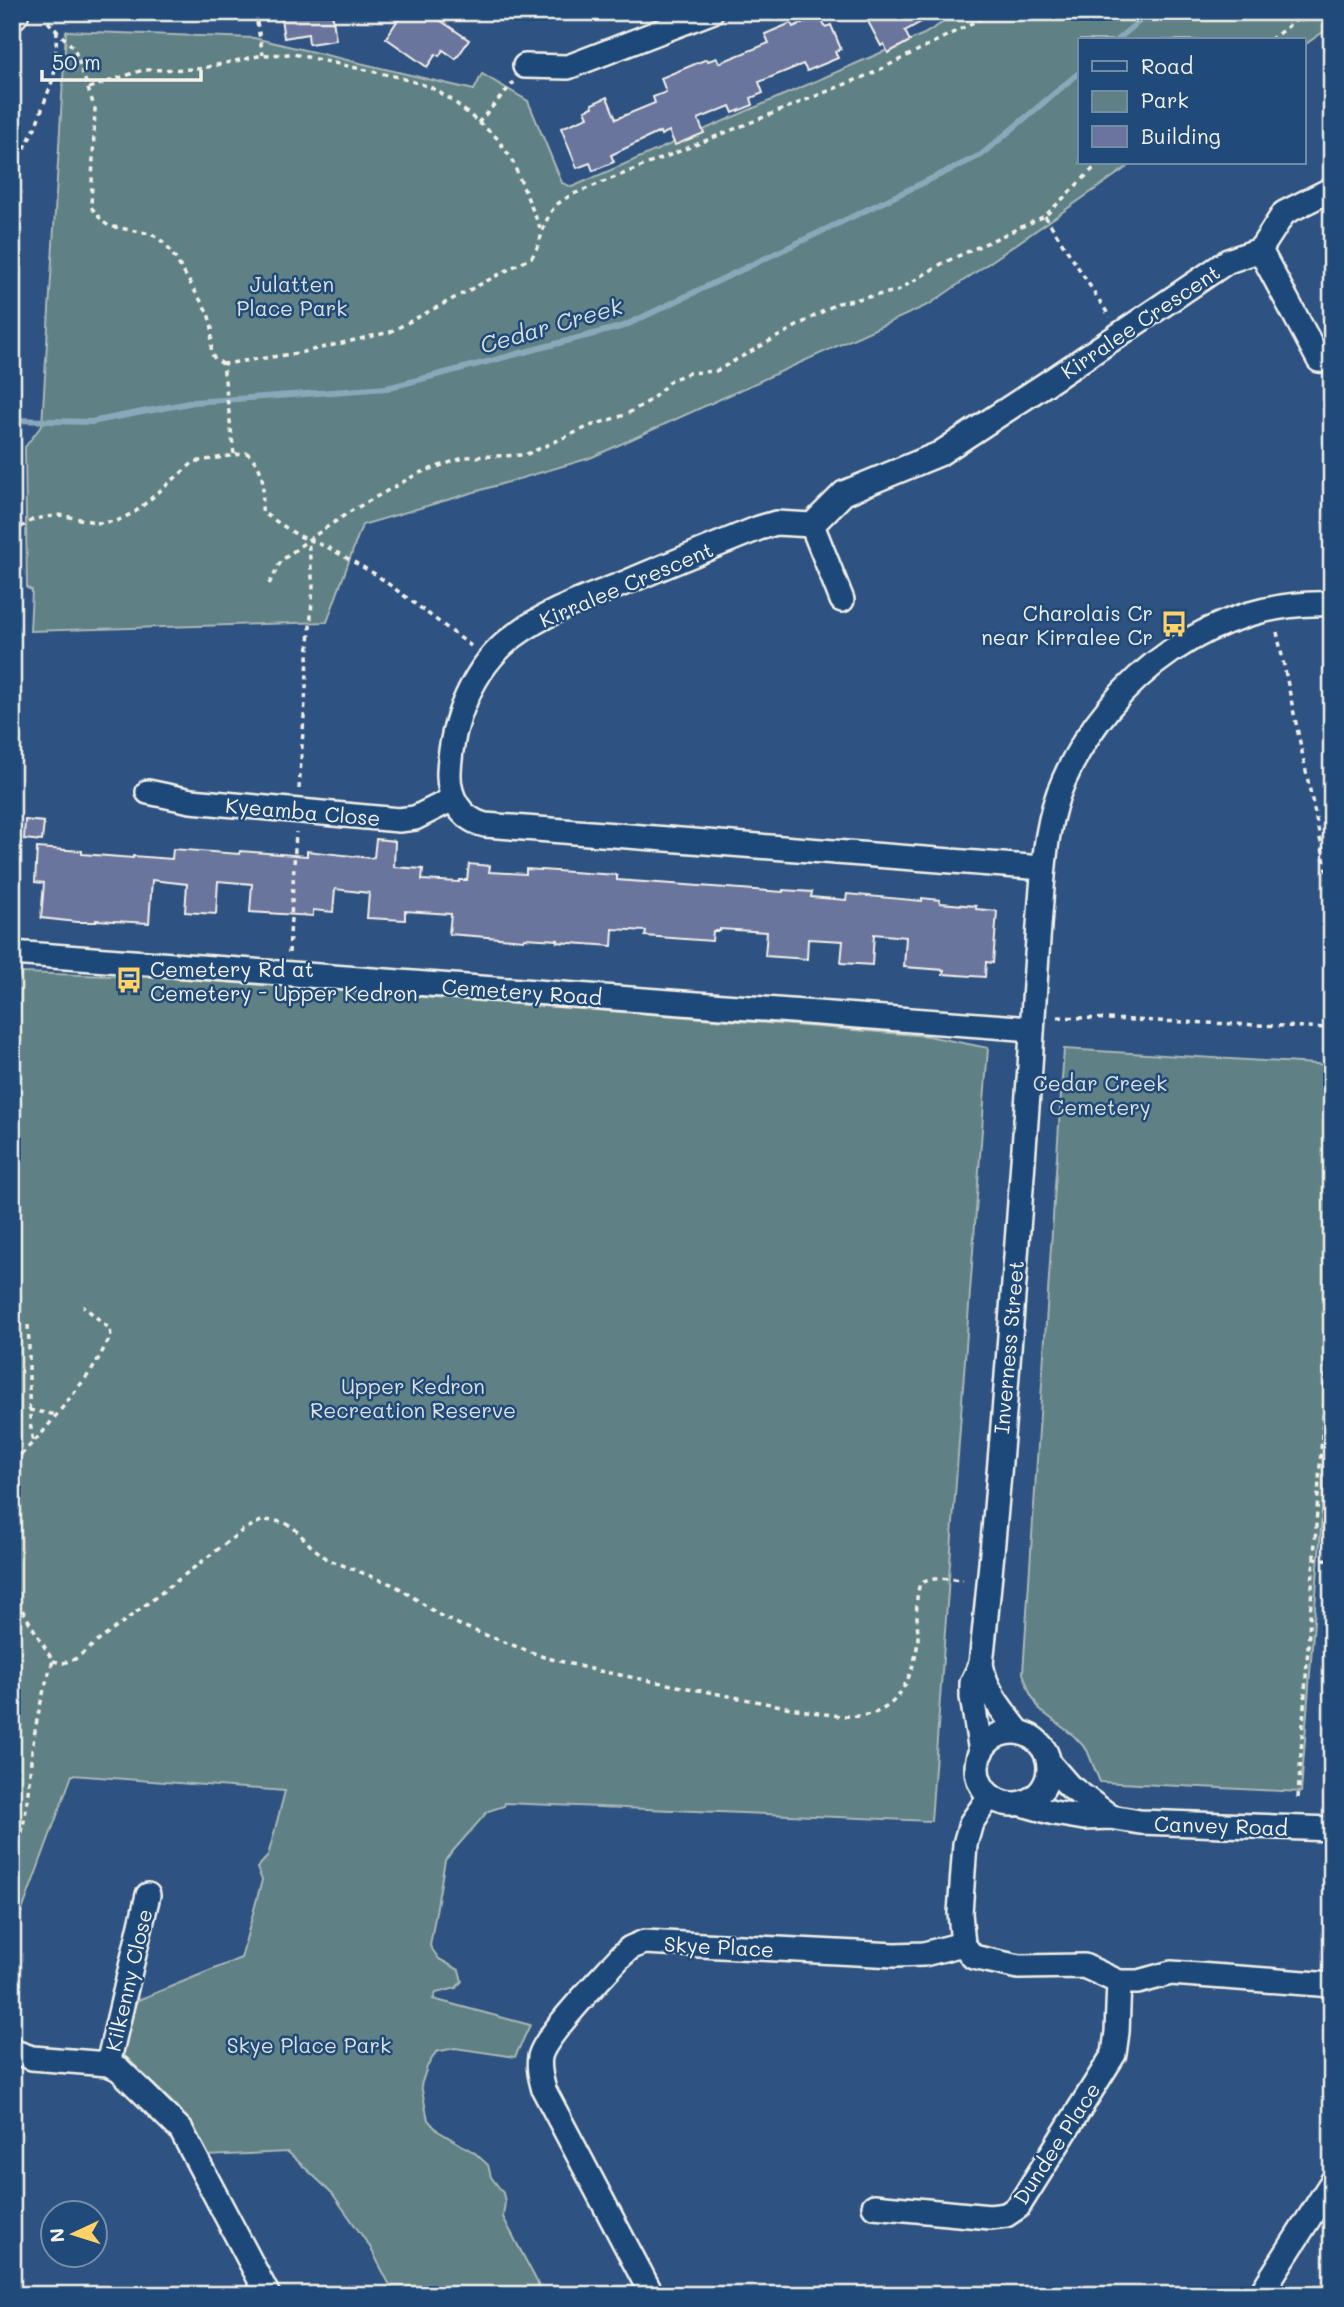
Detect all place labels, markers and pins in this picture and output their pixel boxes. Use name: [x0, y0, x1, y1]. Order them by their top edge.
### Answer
place label: Charolais Cr near Kirralee Cr: [981, 599, 1153, 650]
bus stop icon: Charolais Cr near Kirralee Cr: [1159, 609, 1189, 639]
place label: Cemetery Rd at Cemetery - Upper Kedron: [150, 955, 418, 1006]
bus stop icon: Cemetery Rd at Cemetery - Upper Kedron: [114, 965, 144, 995]

